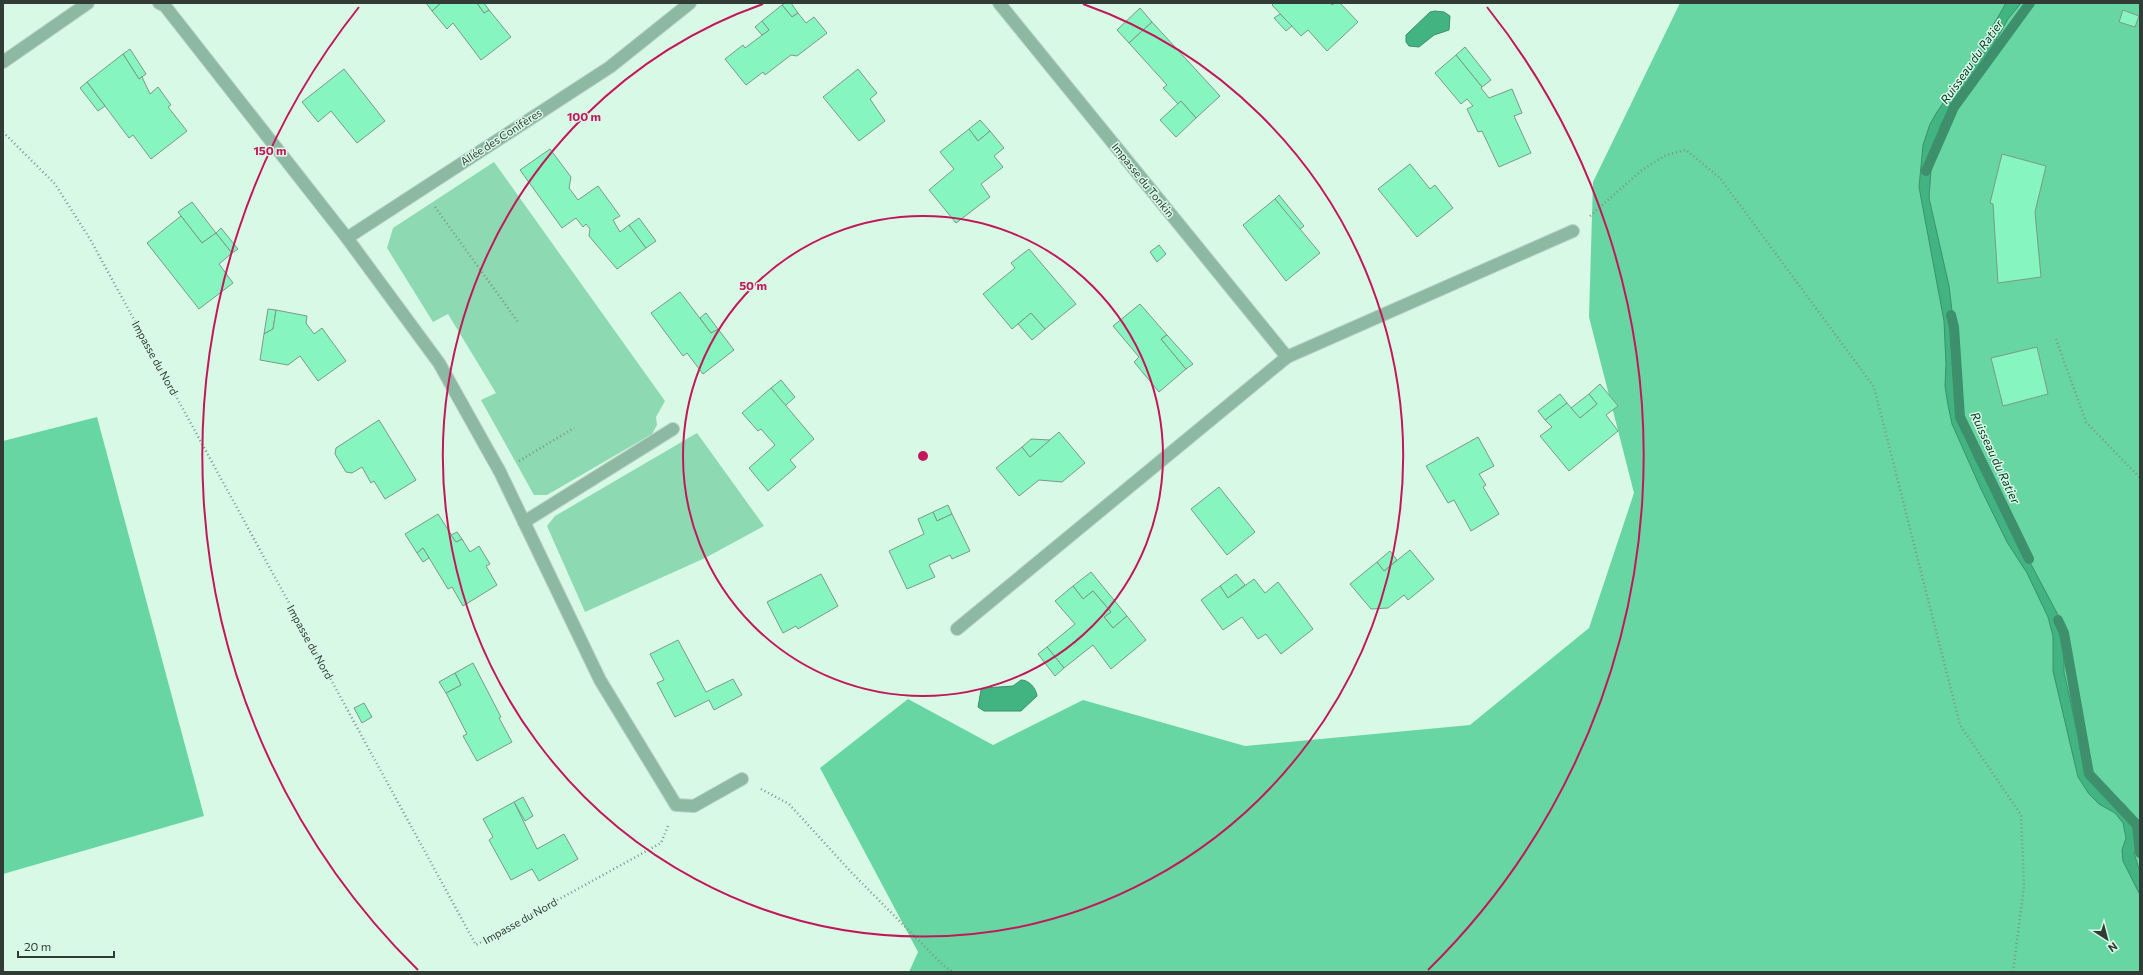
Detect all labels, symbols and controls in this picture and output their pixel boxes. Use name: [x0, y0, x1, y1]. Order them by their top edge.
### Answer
water label: Ruisseau du Ratier: [1937, 16, 2006, 106]
street label: Allée des Conifères: [458, 105, 544, 168]
text: 100 m: [567, 109, 601, 123]
street label: Impasse du Tonkin: [1110, 140, 1177, 219]
text: 150 m: [253, 143, 287, 157]
text: 50 m: [739, 278, 767, 292]
street label: Impasse du Nord: [130, 318, 181, 397]
water label: Ruisseau du Ratier: [1969, 409, 2024, 507]
centre of rings: [916, 449, 930, 463]
street label: Impasse du Nord: [285, 602, 336, 681]
street label: Impasse du Nord: [480, 895, 559, 946]
north arrow: [2087, 919, 2127, 959]
scale bar: [18, 933, 114, 959]
text: 20 m: [24, 939, 51, 953]
text: N: [2106, 940, 2120, 955]

